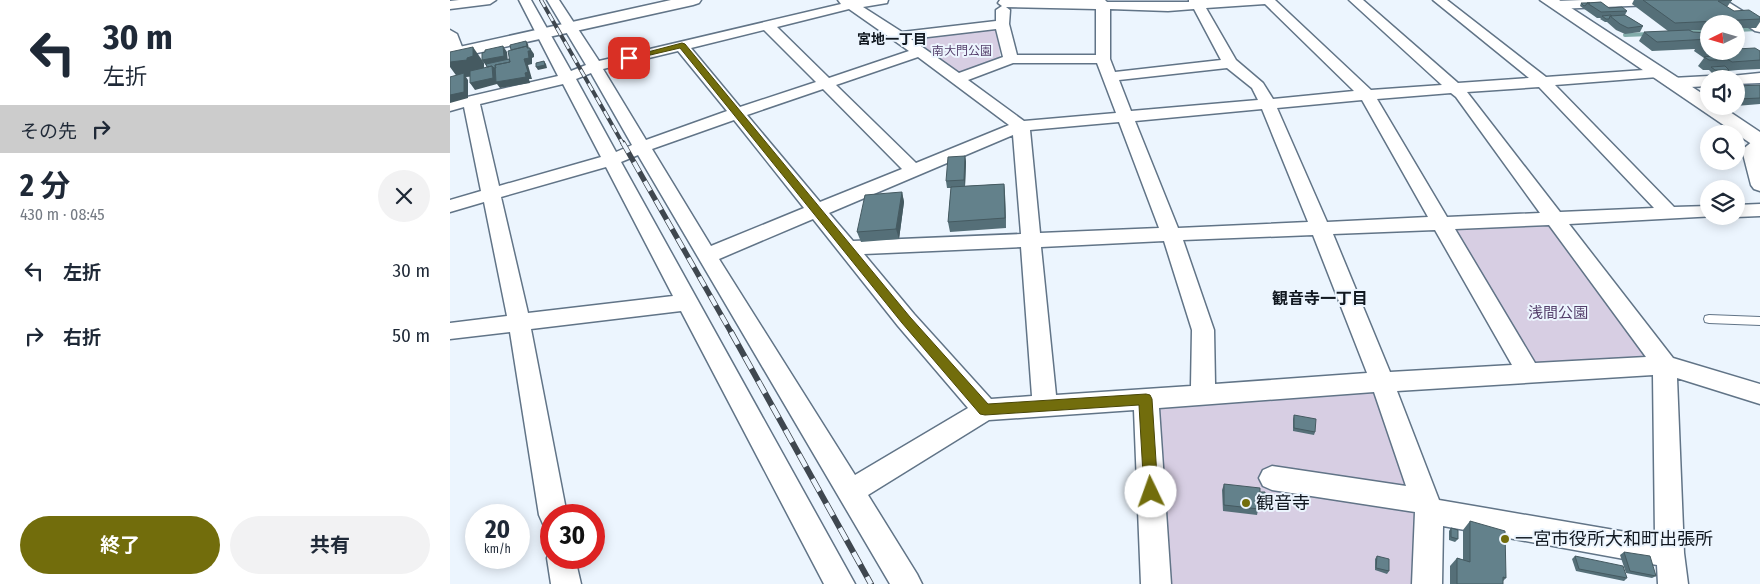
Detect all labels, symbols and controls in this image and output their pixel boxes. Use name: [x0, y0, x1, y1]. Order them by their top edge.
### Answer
north arrow: [1700, 15, 1745, 60]
map controls: [1700, 15, 1745, 225]
text: 30 m: [103, 16, 173, 58]
icon: left: [20, 20, 85, 85]
district label: 宮地一丁目: [857, 31, 927, 48]
pin: [608, 37, 650, 79]
icon: arrive: [615, 44, 643, 72]
park label: 南大門公園: [932, 44, 992, 58]
text: 左折: [103, 63, 147, 90]
button: sound: [1700, 70, 1745, 115]
icon: right: [87, 115, 115, 143]
text: その先: [20, 120, 77, 143]
button: search: [1700, 125, 1745, 170]
text: 2 分: [20, 168, 70, 204]
button: close: [378, 170, 430, 222]
button: layers: [1700, 180, 1745, 225]
text: 430 m · 08:45: [20, 205, 105, 224]
icon: left: [20, 257, 48, 285]
text: 30 m: [392, 259, 430, 282]
text: 左折: [63, 261, 101, 284]
district label: 観音寺一丁目: [1272, 289, 1368, 308]
park label: 浅間公園: [1528, 304, 1588, 322]
icon: right: [20, 322, 48, 350]
text: 50 m: [392, 324, 430, 347]
text: 右折: [63, 326, 101, 349]
position arrow: [1124, 465, 1176, 517]
place label: 観音寺: [1256, 492, 1310, 514]
marker: 観音寺: [1240, 497, 1252, 509]
speed limit sign: 30: [540, 504, 605, 569]
text: 20: [485, 515, 510, 545]
button: 終了: [20, 516, 220, 574]
button: 共有: [230, 516, 430, 574]
place label: 一宮市役所大和町出張所: [1515, 528, 1713, 550]
marker: 一宮市役所大和町出張所: [1499, 533, 1511, 545]
text: km/h: [484, 542, 511, 556]

